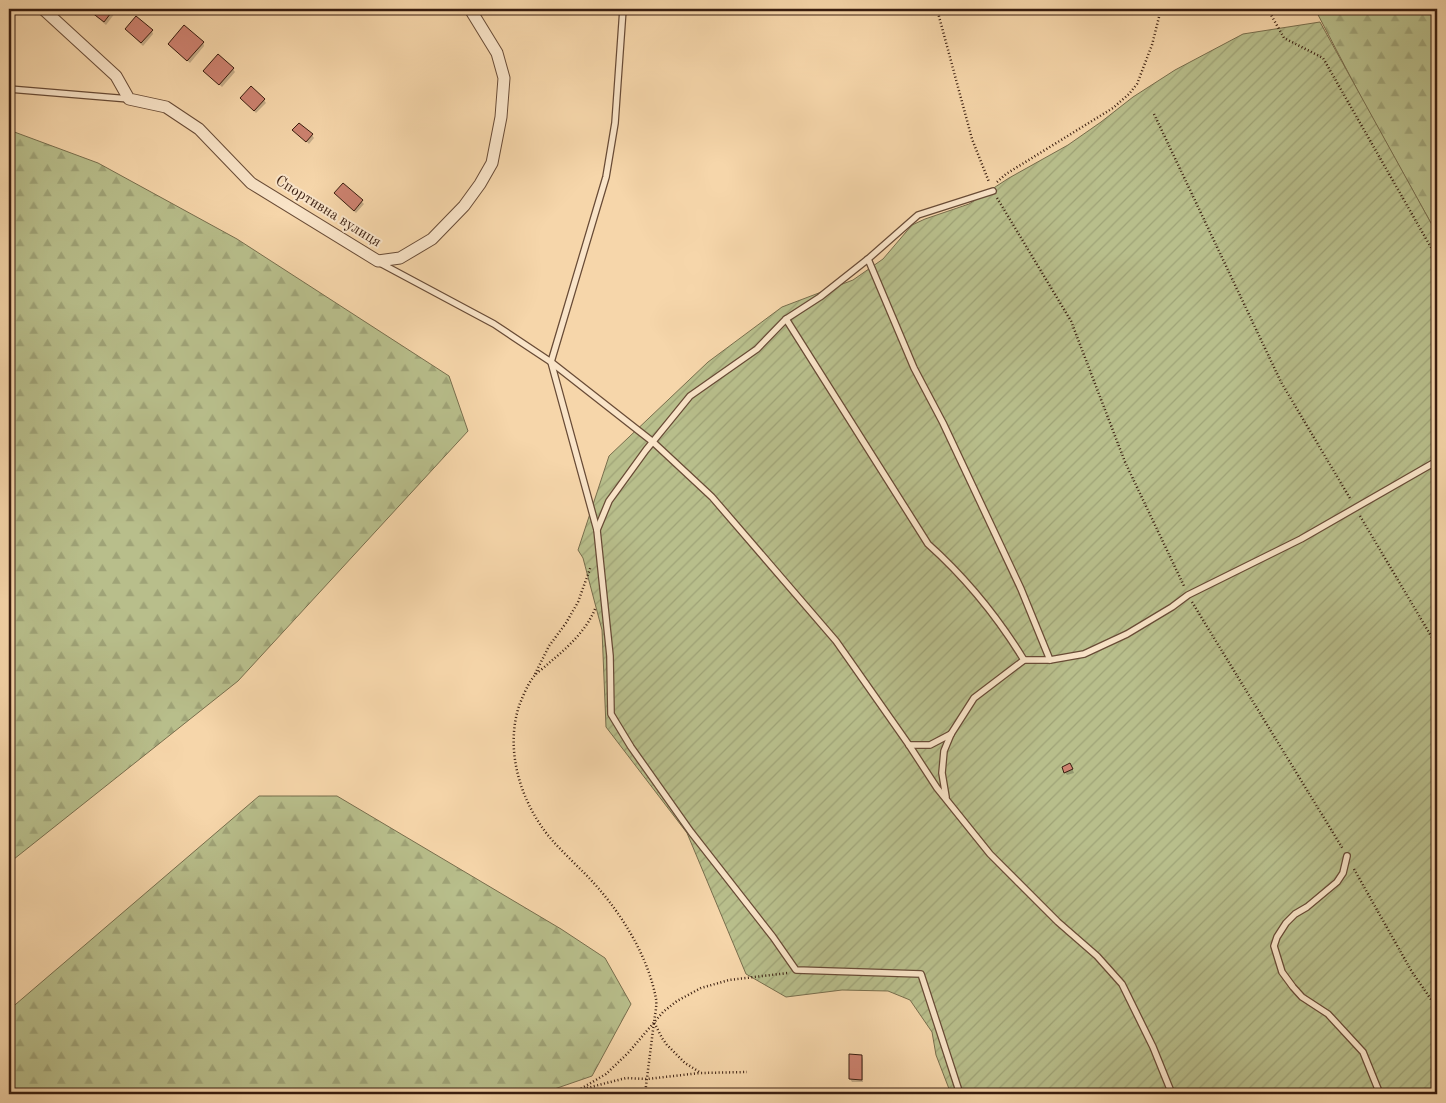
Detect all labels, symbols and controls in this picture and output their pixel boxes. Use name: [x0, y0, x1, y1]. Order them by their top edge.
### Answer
street label: Спортивна вулиця: [272, 173, 384, 251]

